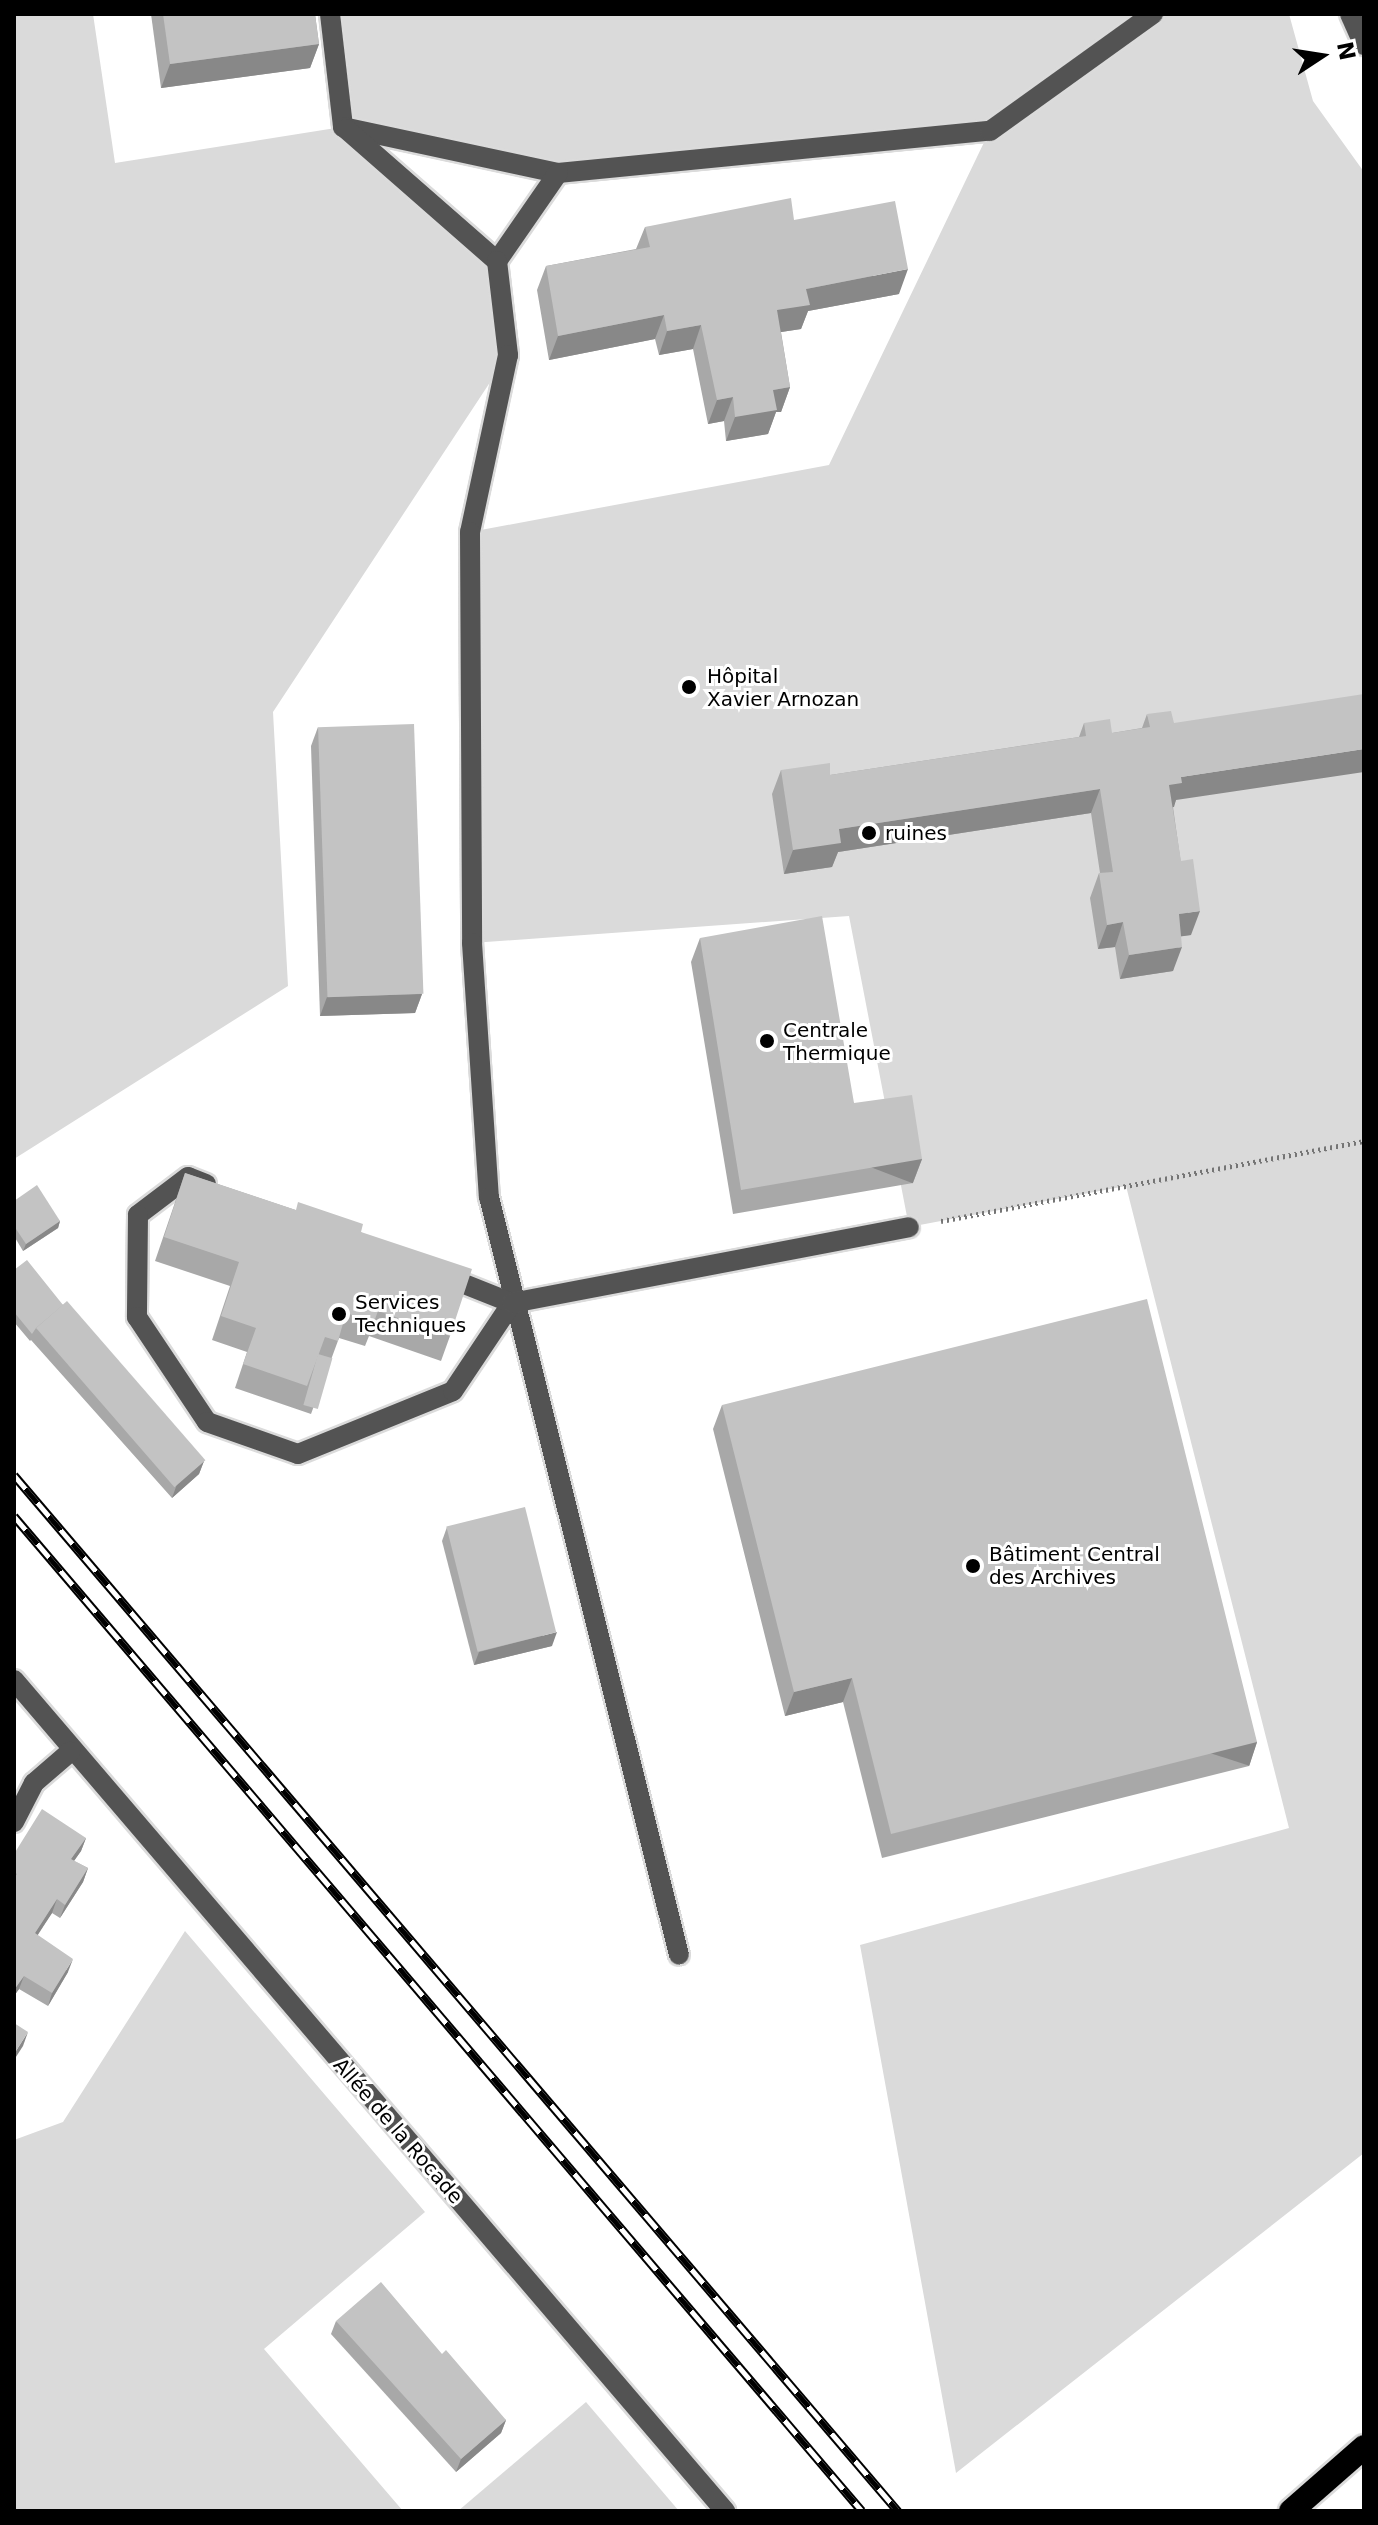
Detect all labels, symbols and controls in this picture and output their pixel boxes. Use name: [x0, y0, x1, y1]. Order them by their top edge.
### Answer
north arrow: [1282, 16, 1362, 96]
text: N: [1332, 39, 1360, 63]
place label: Hôpital Xavier Arnozan: [707, 664, 859, 711]
marker: Hôpital Xavier Arnozan: [678, 676, 700, 698]
place label: ruines: [885, 821, 947, 845]
marker: ruines: [860, 824, 878, 842]
place label: Centrale Thermique: [783, 1018, 891, 1065]
marker: Centrale Thermique: [758, 1032, 776, 1050]
place label: Services Techniques: [355, 1290, 466, 1337]
marker: Services Techniques: [330, 1305, 348, 1323]
place label: Bâtiment Central des Archives: [989, 1542, 1160, 1589]
marker: Bâtiment Central des Archives: [964, 1557, 982, 1575]
street label: Allée de la Rocade: [328, 2053, 468, 2209]

